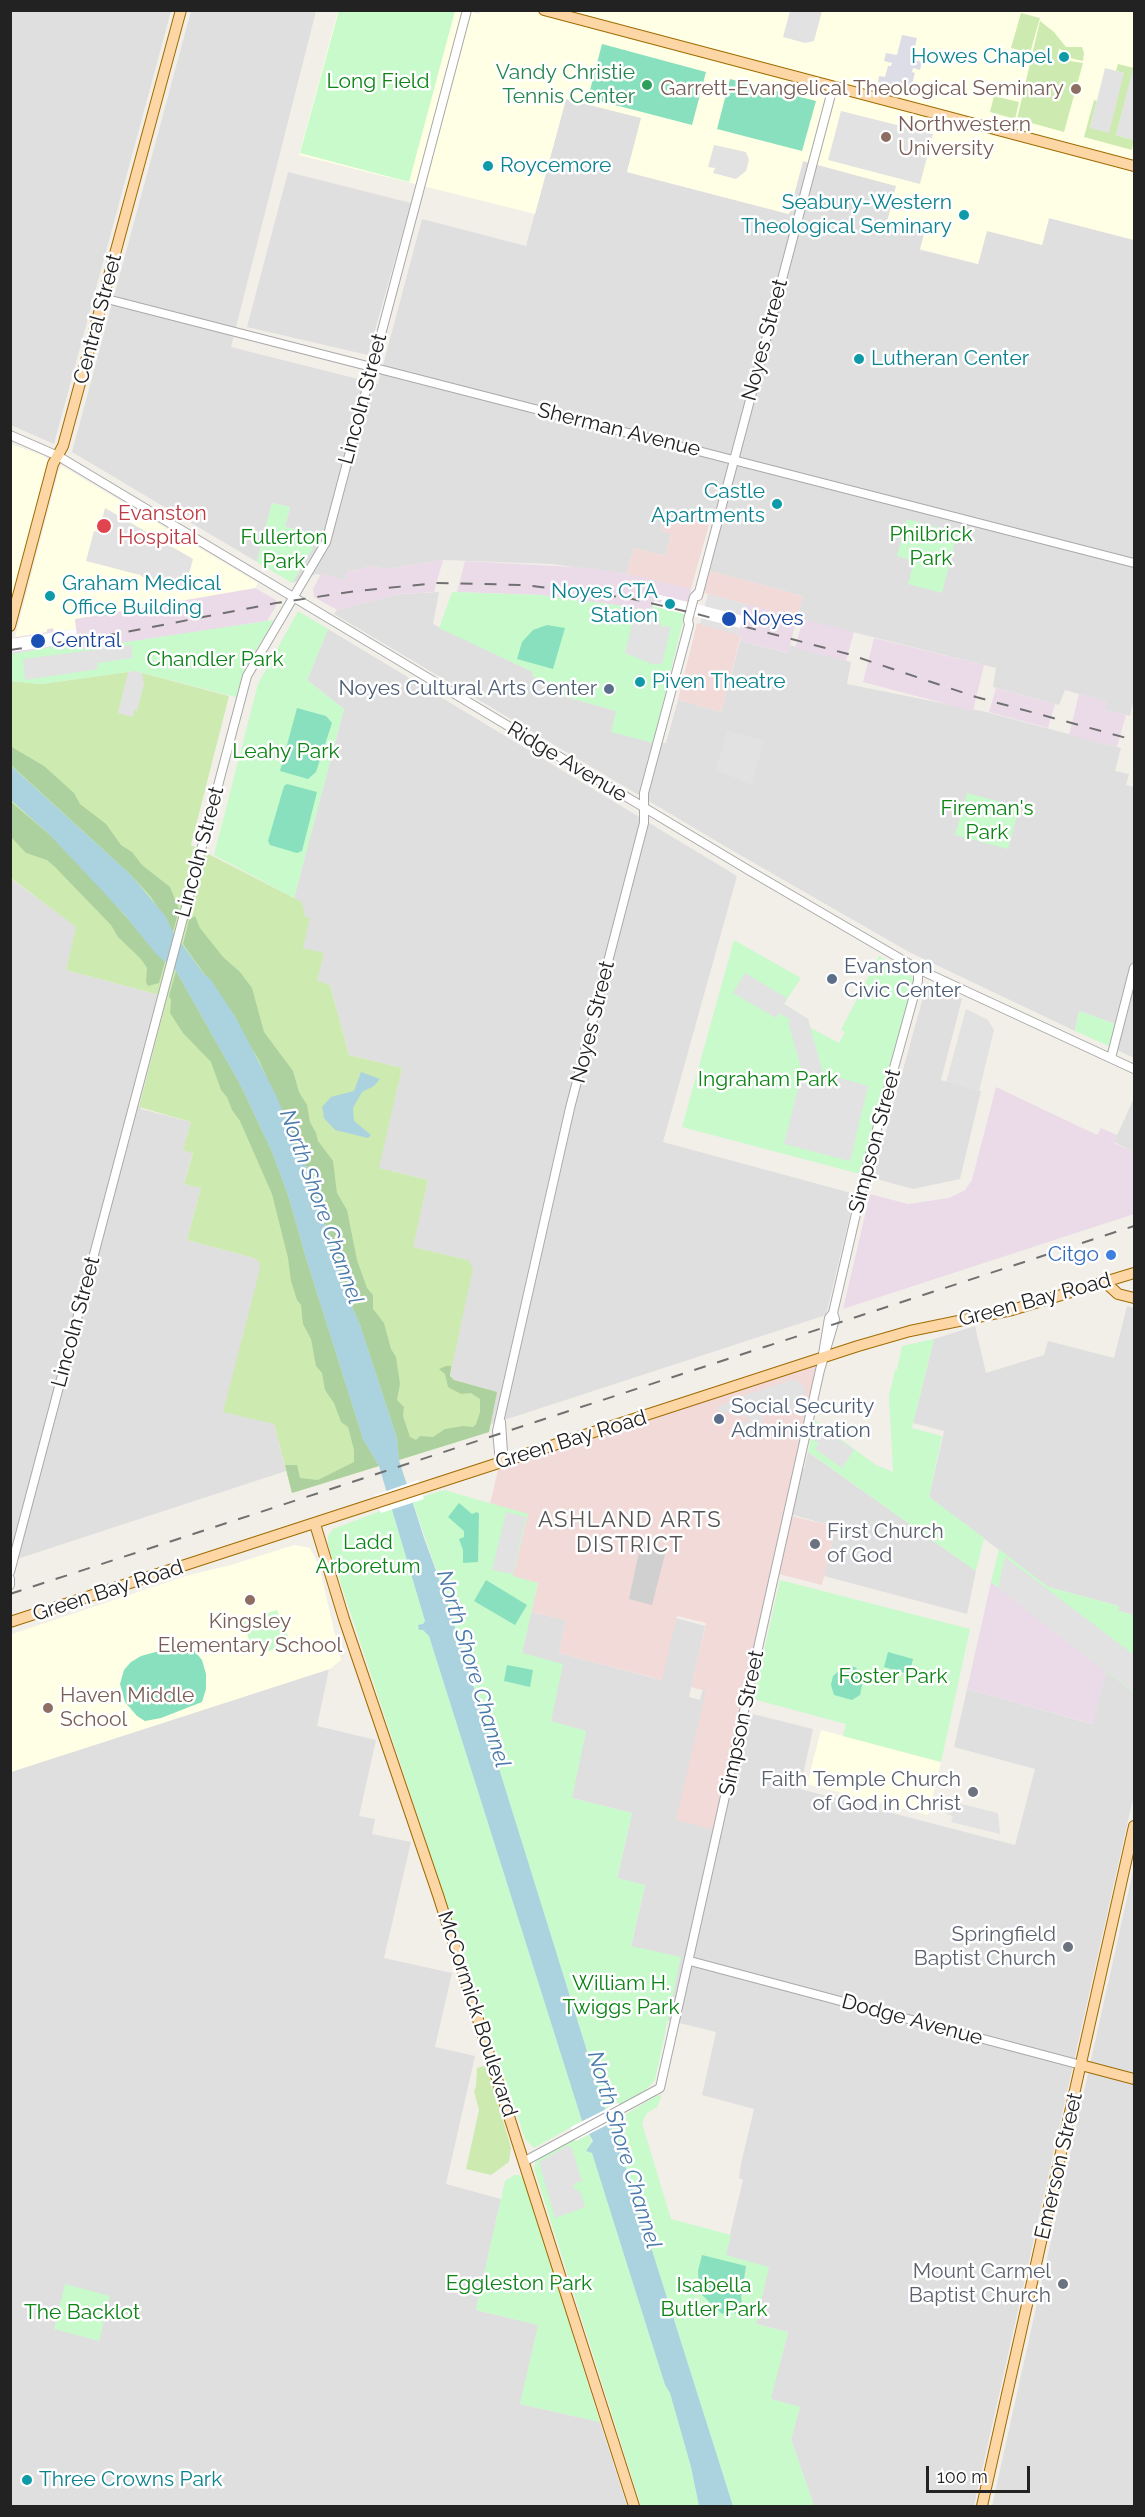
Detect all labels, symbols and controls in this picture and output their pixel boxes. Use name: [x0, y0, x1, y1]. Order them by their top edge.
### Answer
place label: Howes Chapel: [911, 44, 1052, 70]
marker: Howes Chapel: [1057, 50, 1071, 64]
place label: Vandy Christie Tennis Center: [496, 60, 635, 110]
park label: Long Field: [326, 69, 430, 95]
place label: Garrett-Evangelical Theological Seminary: [660, 76, 1064, 102]
marker: Vandy Christie Tennis Center: [640, 78, 654, 92]
marker: Garrett-Evangelical Theological Seminary: [1069, 82, 1083, 96]
place label: Northwestern University: [898, 112, 1031, 162]
marker: Northwestern University: [879, 130, 893, 144]
place label: Roycemore: [500, 153, 611, 179]
marker: Roycemore: [481, 159, 495, 173]
place label: Seabury-Western Theological Seminary: [741, 190, 952, 240]
marker: Seabury-Western Theological Seminary: [957, 208, 971, 222]
street label: Central Street: [68, 251, 128, 387]
street label: Noyes Street: [737, 276, 793, 404]
street label: Lincoln Street: [333, 331, 393, 467]
place label: Lutheran Center: [871, 346, 1029, 372]
marker: Lutheran Center: [852, 352, 866, 366]
street label: Sherman Avenue: [535, 398, 703, 462]
place label: Castle Apartments: [651, 479, 765, 529]
marker: Castle Apartments: [770, 497, 784, 511]
place label: Evanston Hospital: [118, 501, 207, 551]
marker: Evanston Hospital: [95, 517, 113, 535]
park label: Philbrick Park: [889, 522, 973, 572]
park label: Fullerton Park: [241, 525, 327, 575]
place label: Graham Medical Office Building: [62, 571, 221, 621]
place label: Noyes CTA Station: [551, 579, 658, 629]
marker: Graham Medical Office Building: [43, 589, 57, 603]
marker: Noyes CTA Station: [663, 597, 677, 611]
place label: Noyes: [742, 606, 804, 632]
marker: Noyes: [720, 610, 738, 628]
place label: Central: [51, 628, 121, 654]
marker: Central: [29, 632, 47, 650]
park label: Chandler Park: [146, 647, 284, 673]
place label: Piven Theatre: [652, 669, 786, 695]
marker: Piven Theatre: [633, 675, 647, 689]
place label: Noyes Cultural Arts Center: [339, 676, 597, 702]
marker: Noyes Cultural Arts Center: [602, 682, 616, 696]
street label: Ridge Avenue: [502, 716, 632, 808]
park label: Leahy Park: [232, 739, 340, 765]
street label: Lincoln Street: [170, 784, 230, 920]
park label: Fireman's Park: [940, 796, 1034, 846]
place label: Evanston Civic Center: [844, 954, 961, 1004]
street label: Noyes Street: [566, 958, 620, 1086]
marker: Evanston Civic Center: [825, 972, 839, 986]
street label: Simpson Street: [844, 1066, 906, 1216]
park label: Ingraham Park: [698, 1067, 838, 1093]
water label: North Shore Channel: [273, 1106, 369, 1308]
place label: Citgo: [1048, 1242, 1099, 1268]
marker: Citgo: [1104, 1248, 1118, 1262]
street label: Lincoln Street: [46, 1254, 106, 1390]
street label: Green Bay Road: [956, 1268, 1114, 1332]
place label: Social Security Administration: [731, 1394, 874, 1444]
street label: Green Bay Road: [492, 1405, 650, 1475]
marker: Social Security Administration: [712, 1412, 726, 1426]
district label: ASHLAND ARTS DISTRICT: [538, 1507, 722, 1558]
place label: First Church of God: [827, 1519, 944, 1569]
park label: Ladd Arboretum: [315, 1530, 421, 1580]
marker: First Church of God: [808, 1537, 822, 1551]
street label: Green Bay Road: [30, 1555, 186, 1627]
water label: North Shore Channel: [430, 1567, 516, 1771]
marker: Kingsley Elementary School: [243, 1593, 257, 1607]
place label: Kingsley Elementary School: [158, 1609, 342, 1659]
street label: Simpson Street: [714, 1648, 770, 1798]
park label: Foster Park: [838, 1664, 948, 1690]
place label: Haven Middle School: [60, 1683, 194, 1733]
marker: Haven Middle School: [41, 1701, 55, 1715]
place label: Faith Temple Church of God in Christ: [761, 1767, 961, 1817]
marker: Faith Temple Church of God in Christ: [966, 1785, 980, 1799]
street label: McCormick Boulevard: [432, 1908, 522, 2120]
place label: Springfield Baptist Church: [914, 1922, 1056, 1972]
marker: Springfield Baptist Church: [1061, 1940, 1075, 1954]
park label: William H. Twiggs Park: [562, 1971, 680, 2021]
street label: Dodge Avenue: [839, 1989, 985, 2051]
water label: North Shore Channel: [581, 2048, 667, 2252]
street label: Emerson Street: [1030, 2090, 1088, 2242]
place label: Mount Carmel Baptist Church: [909, 2259, 1051, 2309]
park label: Eggleston Park: [446, 2271, 592, 2297]
park label: Isabella Butler Park: [660, 2273, 768, 2323]
marker: Mount Carmel Baptist Church: [1056, 2277, 1070, 2291]
park label: The Backlot: [24, 2300, 140, 2326]
scale bar: [929, 2454, 1032, 2492]
text: 100 m: [937, 2466, 988, 2487]
place label: Three Crowns Park: [39, 2467, 222, 2493]
marker: Three Crowns Park: [20, 2473, 34, 2487]

